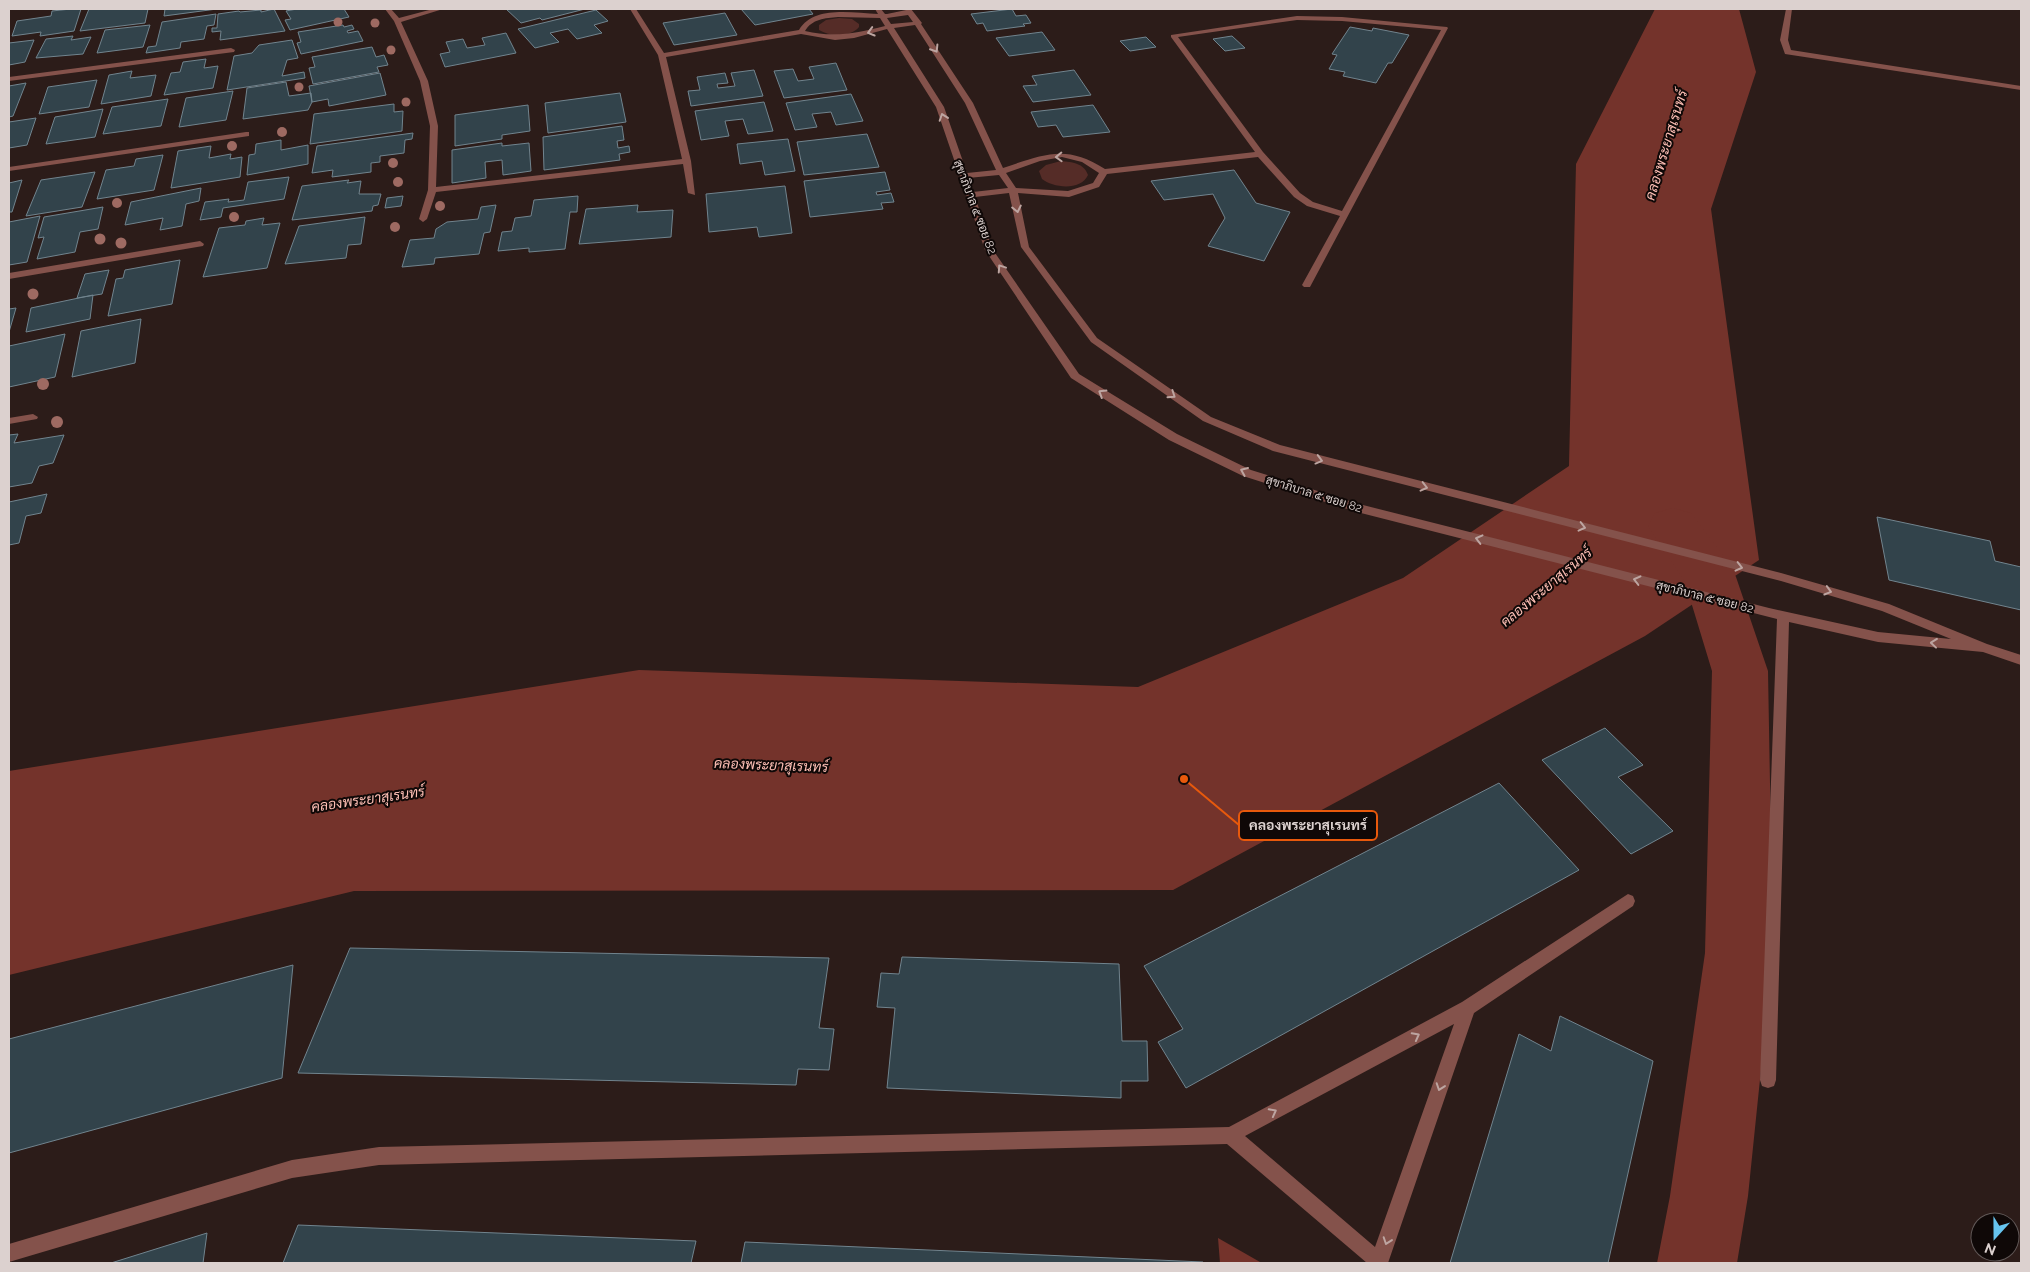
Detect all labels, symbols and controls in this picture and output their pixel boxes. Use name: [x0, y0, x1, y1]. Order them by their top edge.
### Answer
one-way arrow: [867, 27, 875, 37]
one-way arrow: [929, 44, 938, 53]
water label: คลองพระยาสุเรนทร์: [1641, 86, 1693, 203]
one-way arrow: [939, 114, 949, 122]
one-way arrow: [1055, 152, 1063, 162]
street label: สุขาภิบาล ๕ ซอย 82: [949, 158, 999, 257]
one-way arrow: [1011, 204, 1022, 213]
one-way arrow: [998, 265, 1007, 274]
one-way arrow: [1166, 389, 1175, 398]
one-way arrow: [1098, 390, 1108, 399]
one-way arrow: [1315, 454, 1323, 464]
one-way arrow: [1240, 467, 1249, 478]
street label: สุขาภิบาล ๕ ซอย 82: [1264, 473, 1364, 517]
one-way arrow: [1420, 481, 1429, 492]
one-way arrow: [1577, 521, 1586, 532]
one-way arrow: [1476, 535, 1484, 545]
water label: คลองพระยาสุเรนทร์: [1496, 542, 1598, 631]
one-way arrow: [1735, 561, 1744, 572]
one-way arrow: [1633, 575, 1641, 585]
street label: สุขาภิบาล ๕ ซอย 82: [1654, 578, 1755, 618]
one-way arrow: [1824, 585, 1832, 595]
one-way arrow: [1930, 637, 1938, 648]
water label: คลองพระยาสุเรนทร์: [713, 754, 830, 777]
water label: คลองพระยาสุเรนทร์: [310, 782, 428, 817]
callout: คลองพระยาสุเรนทร์: [1239, 811, 1377, 840]
text: คลองพระยาสุเรนทร์: [1249, 816, 1368, 836]
one-way arrow: [1411, 1032, 1420, 1042]
one-way arrow: [1436, 1082, 1446, 1091]
one-way arrow: [1267, 1109, 1276, 1119]
north arrow: [1970, 1212, 2020, 1262]
one-way arrow: [1383, 1236, 1393, 1244]
text: N: [1982, 1240, 1998, 1259]

